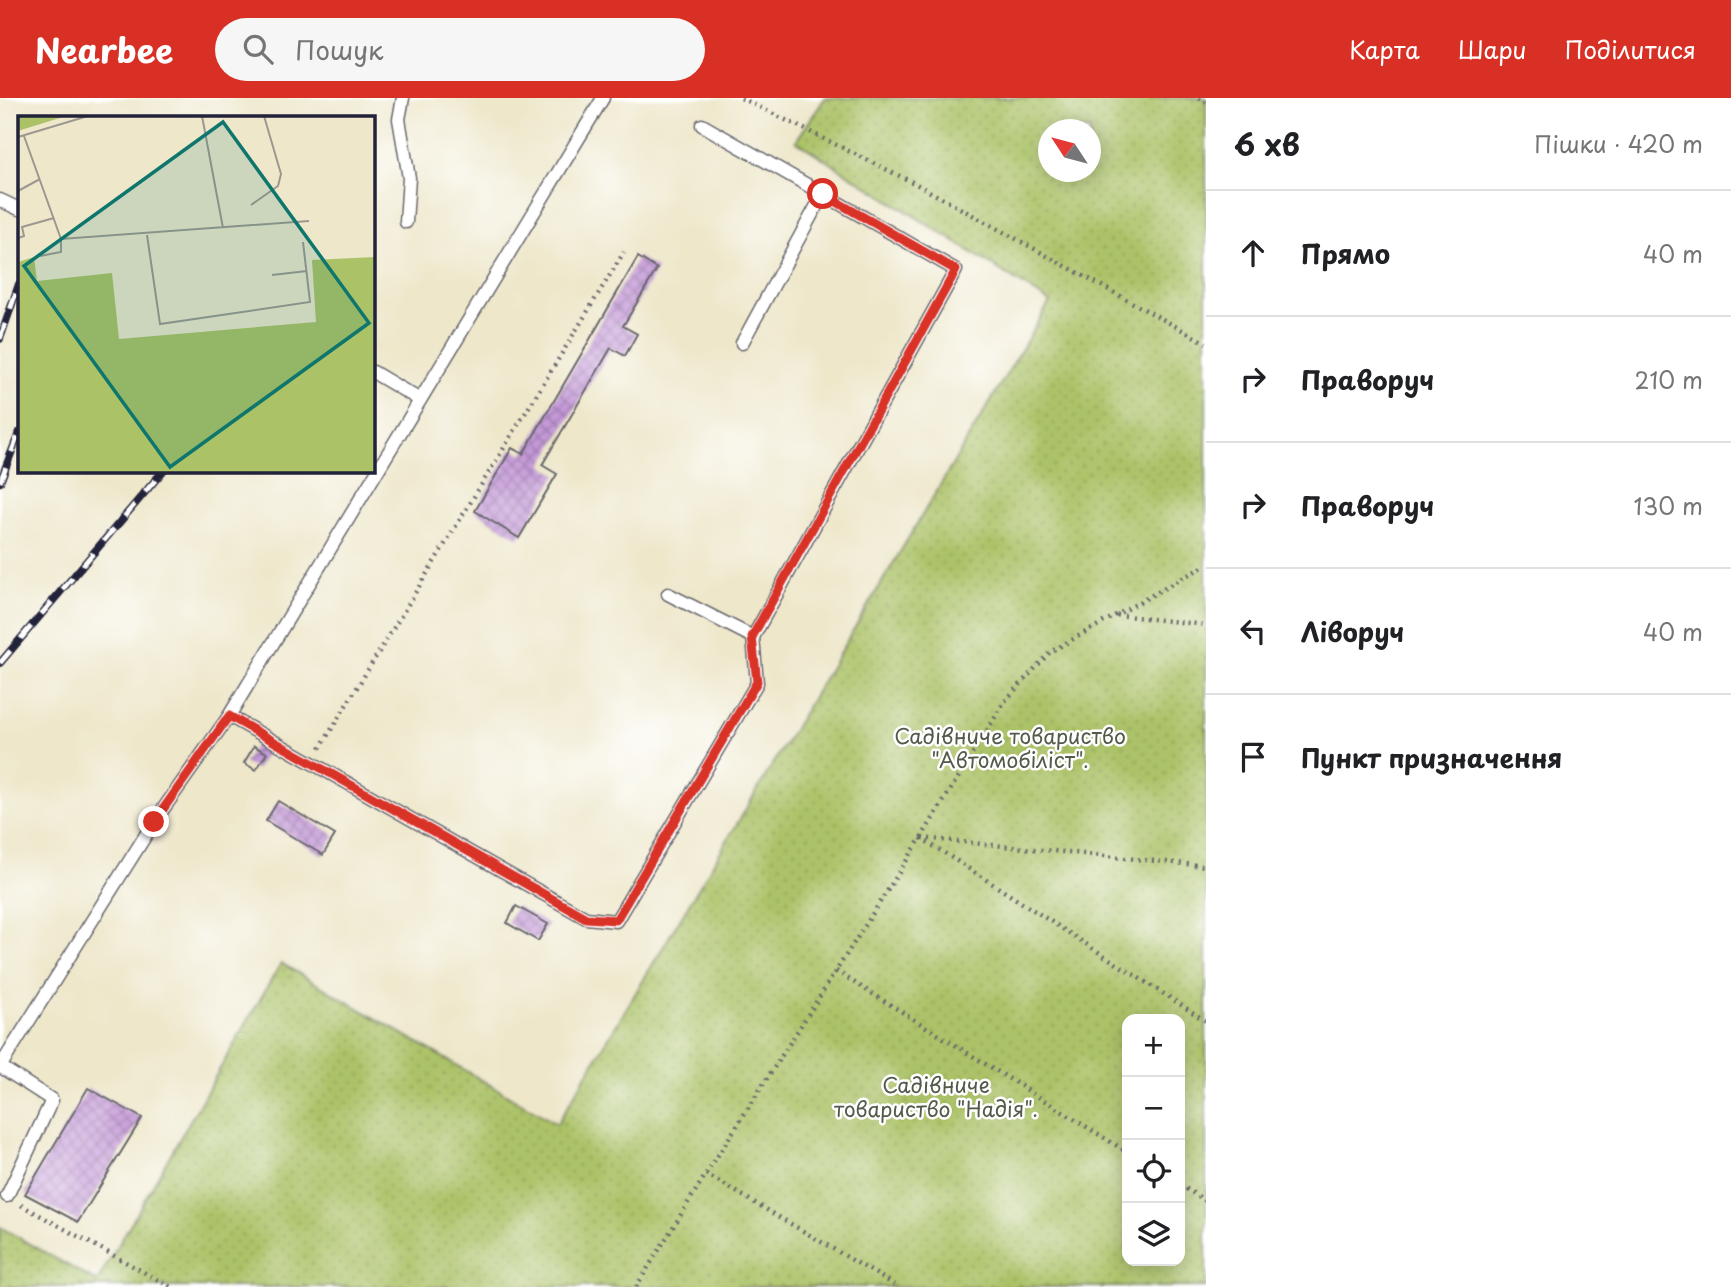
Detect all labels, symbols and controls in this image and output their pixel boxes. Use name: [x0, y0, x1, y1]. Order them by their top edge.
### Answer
search box: [215, 18, 705, 81]
text: Nearbee: [35, 24, 173, 74]
icon: search: [239, 30, 277, 68]
text: Пошук: [295, 30, 384, 69]
text: Карта: [1349, 31, 1420, 67]
text: Шари: [1458, 31, 1527, 67]
text: Поділитися: [1565, 31, 1696, 67]
inset map: [18, 116, 374, 472]
north arrow: [1038, 119, 1101, 182]
text: 6 хв: [1234, 121, 1300, 166]
text: Пішки · 420 m: [1534, 126, 1703, 161]
route start: [807, 178, 838, 209]
icon: ahead: [1234, 234, 1272, 272]
text: Прямо: [1301, 234, 1390, 273]
text: 40 m: [1643, 236, 1703, 271]
icon: right: [1234, 360, 1272, 398]
text: Праворуч: [1301, 360, 1434, 399]
text: 210 m: [1635, 362, 1703, 397]
icon: right: [1234, 486, 1272, 524]
text: Праворуч: [1301, 486, 1434, 525]
text: 130 m: [1633, 488, 1703, 523]
icon: left: [1234, 612, 1272, 650]
text: Ліворуч: [1301, 612, 1404, 651]
text: 40 m: [1643, 614, 1703, 649]
park label: Садівниче товариство "Автомобіліст".: [894, 719, 1126, 775]
icon: arrive: [1234, 738, 1272, 776]
text: Пункт призначення: [1301, 738, 1562, 777]
route end: [138, 806, 169, 837]
map controls: [1122, 1014, 1185, 1266]
button: +: [1122, 1014, 1185, 1077]
park label: Садівниче товариство "Надія".: [834, 1068, 1038, 1124]
button: −: [1122, 1077, 1185, 1140]
button: locate: [1122, 1140, 1185, 1203]
button: layers: [1122, 1203, 1185, 1266]

